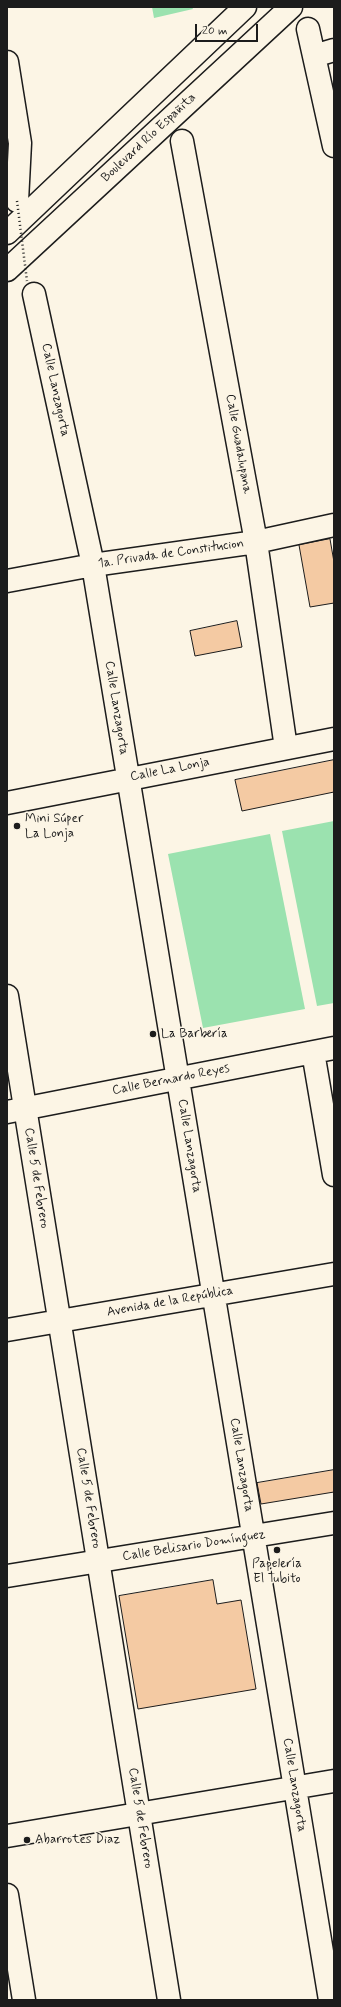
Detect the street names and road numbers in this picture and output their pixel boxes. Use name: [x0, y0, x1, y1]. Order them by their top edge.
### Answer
street label: Boulevard Río Españita: [98, 90, 200, 186]
street label: Calle Lanzagorta: [37, 342, 73, 438]
street label: Calle Guadalupana: [222, 393, 254, 495]
street label: 1a. Privada de Constitucion: [97, 536, 245, 572]
street label: Calle Lanzagorta: [101, 660, 131, 756]
street label: Calle La Lonja: [129, 755, 211, 785]
street label: Calle Bernardo Reyes: [111, 1061, 231, 1099]
street label: Calle Lanzagorta: [174, 1098, 204, 1194]
street label: Calle 5 de Febrero: [20, 1127, 52, 1229]
street label: Avenida de la República: [106, 1283, 234, 1321]
street label: Calle Lanzagorta: [226, 1417, 256, 1513]
street label: Calle 5 de Febrero: [72, 1447, 104, 1549]
street label: Calle Belisario Domínguez: [121, 1527, 267, 1565]
street label: Calle Lanzagorta: [279, 1737, 309, 1833]
street label: Calle 5 de Febrero: [124, 1767, 156, 1869]

